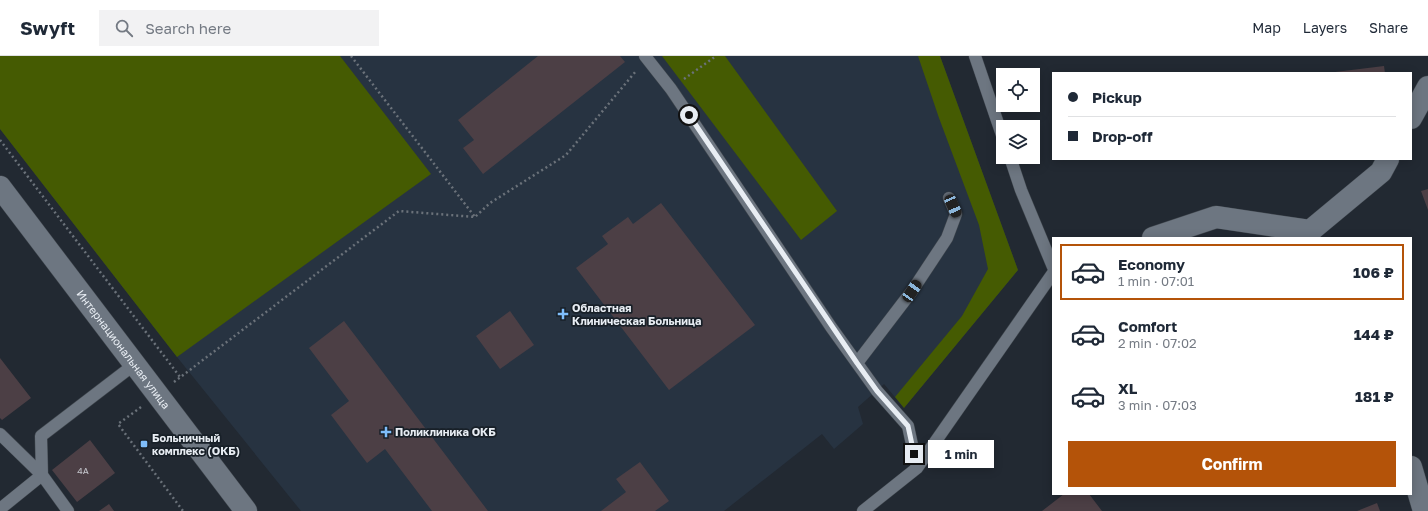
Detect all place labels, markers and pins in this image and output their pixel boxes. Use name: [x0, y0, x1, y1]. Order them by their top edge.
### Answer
place label: Областная Клиническая Больница: [572, 301, 701, 327]
marker: Областная Клиническая Больница: [557, 308, 569, 320]
place label: Поликлиника ОКБ: [395, 425, 496, 438]
marker: Поликлиника ОКБ: [380, 426, 392, 438]
place label: Больничный комплекс (ОКБ): [152, 431, 240, 457]
marker: Больничный комплекс (ОКБ): [139, 439, 149, 449]

